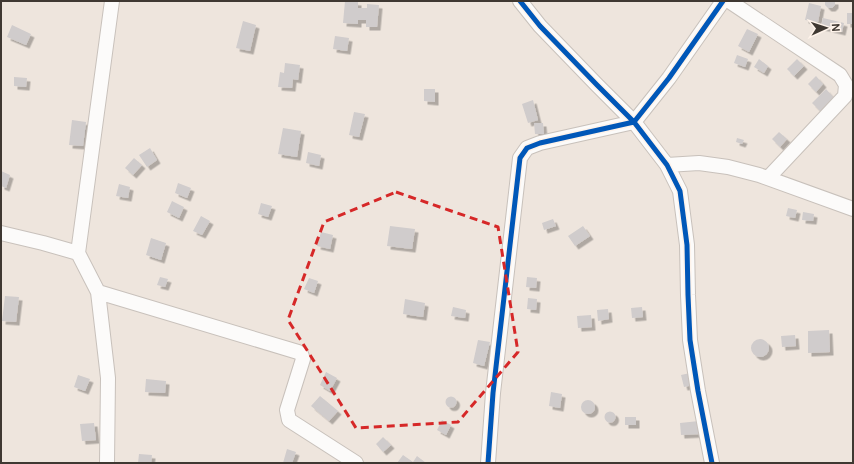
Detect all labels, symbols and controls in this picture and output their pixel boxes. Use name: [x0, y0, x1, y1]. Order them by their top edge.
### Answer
north arrow: [806, 8, 846, 48]
text: N: [829, 23, 843, 32]

